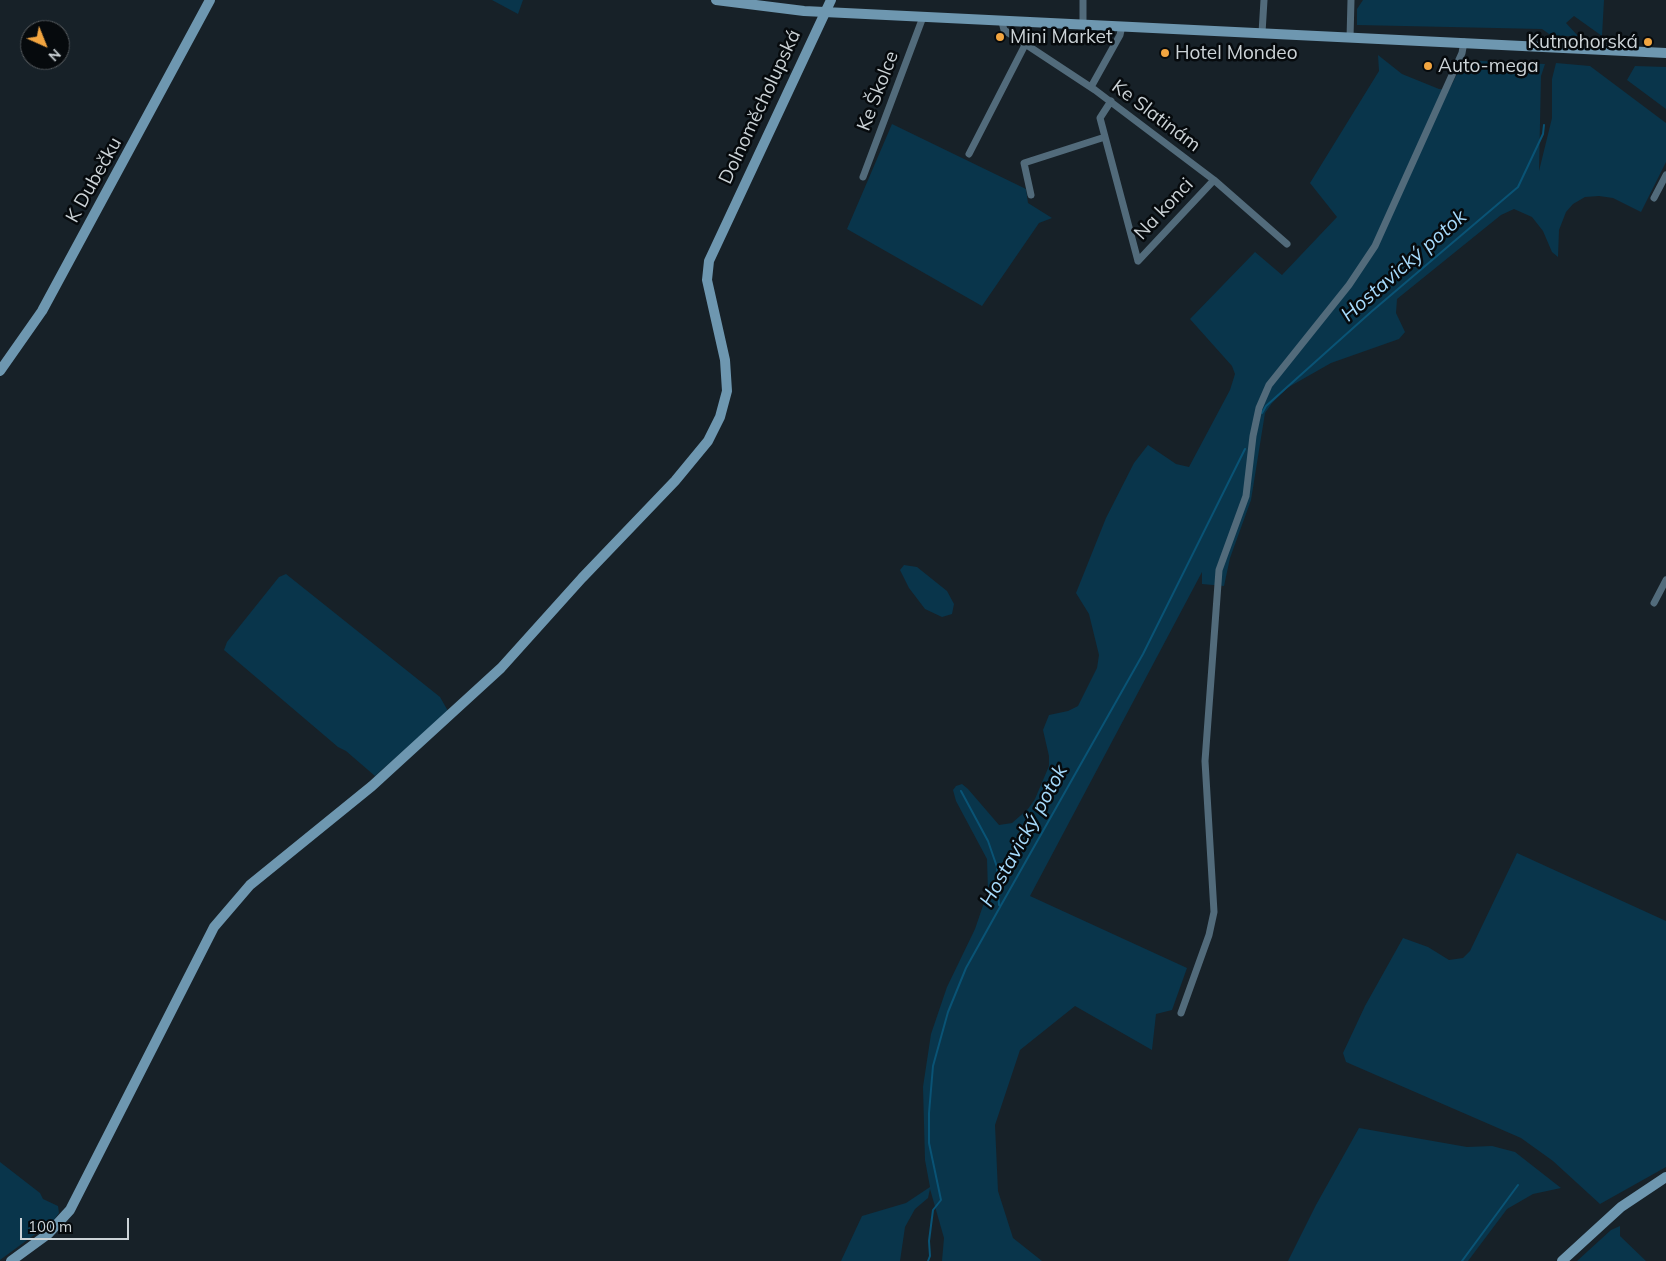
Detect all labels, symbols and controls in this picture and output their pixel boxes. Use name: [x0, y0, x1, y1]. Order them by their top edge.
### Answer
north arrow: [20, 20, 70, 70]
street label: Dolnoměcholupská: [714, 26, 806, 188]
place label: Mini Market: [1010, 26, 1113, 48]
marker: Mini Market: [994, 31, 1006, 43]
place label: Kutnohorská: [1527, 31, 1638, 53]
marker: Kutnohorská: [1642, 36, 1654, 48]
place label: Hotel Mondeo: [1175, 42, 1298, 64]
text: N: [45, 45, 65, 65]
marker: Hotel Mondeo: [1159, 47, 1171, 59]
street label: Ke Školce: [852, 48, 904, 134]
place label: Auto-mega: [1438, 55, 1539, 77]
marker: Auto-mega: [1422, 60, 1434, 72]
street label: Ke Slatinám: [1107, 75, 1205, 157]
street label: K Dubečku: [61, 133, 127, 227]
street label: Na konci: [1130, 173, 1198, 245]
water label: Hostavický potok: [1336, 205, 1472, 327]
water label: Hostavický potok: [975, 761, 1073, 911]
scale bar: [22, 1208, 131, 1240]
text: 100 m: [28, 1217, 72, 1236]

